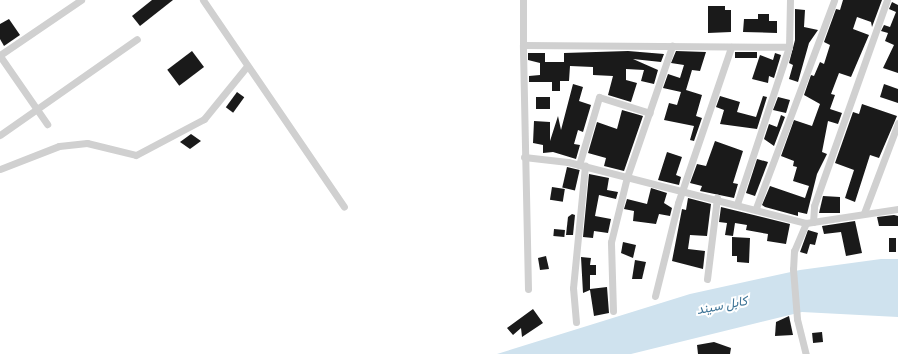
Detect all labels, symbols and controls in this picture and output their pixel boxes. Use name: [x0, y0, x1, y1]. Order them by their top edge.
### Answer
water label: کابل سيند: [695, 293, 749, 319]

